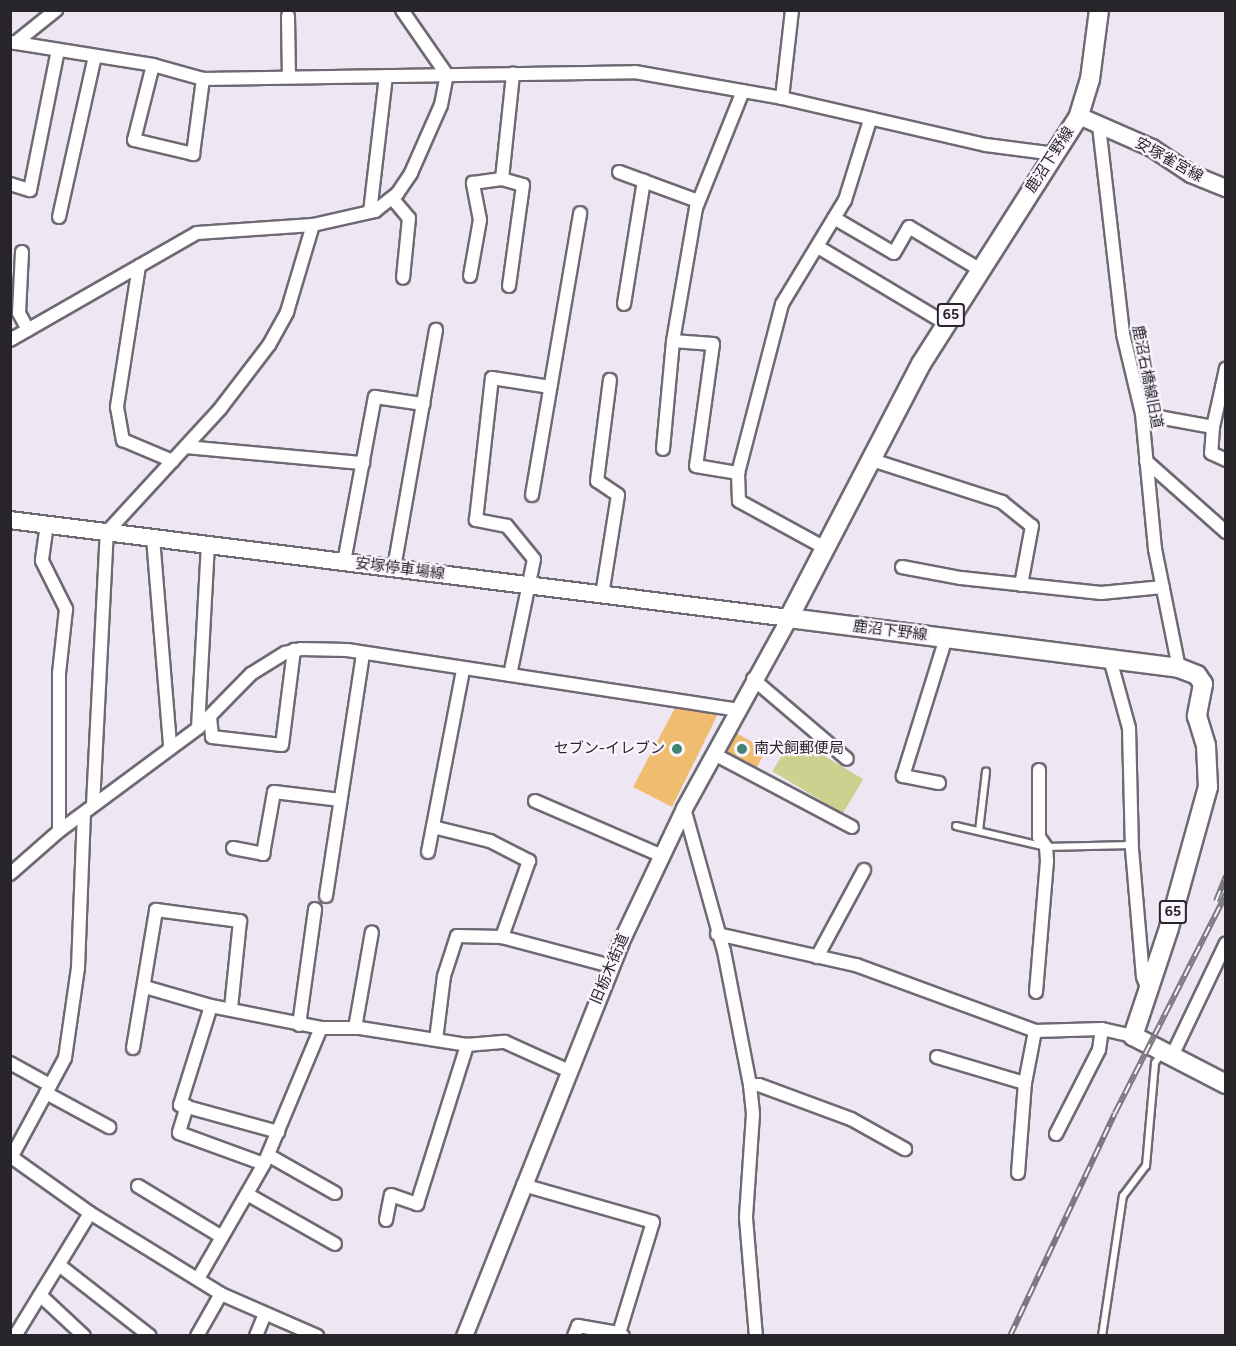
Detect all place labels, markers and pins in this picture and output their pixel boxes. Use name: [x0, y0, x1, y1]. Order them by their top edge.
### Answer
place label: セブン-イレブン: [554, 740, 665, 758]
place label: 南犬飼郵便局: [754, 740, 844, 758]
marker: セブン-イレブン: [670, 742, 684, 756]
marker: 南犬飼郵便局: [735, 742, 749, 756]

